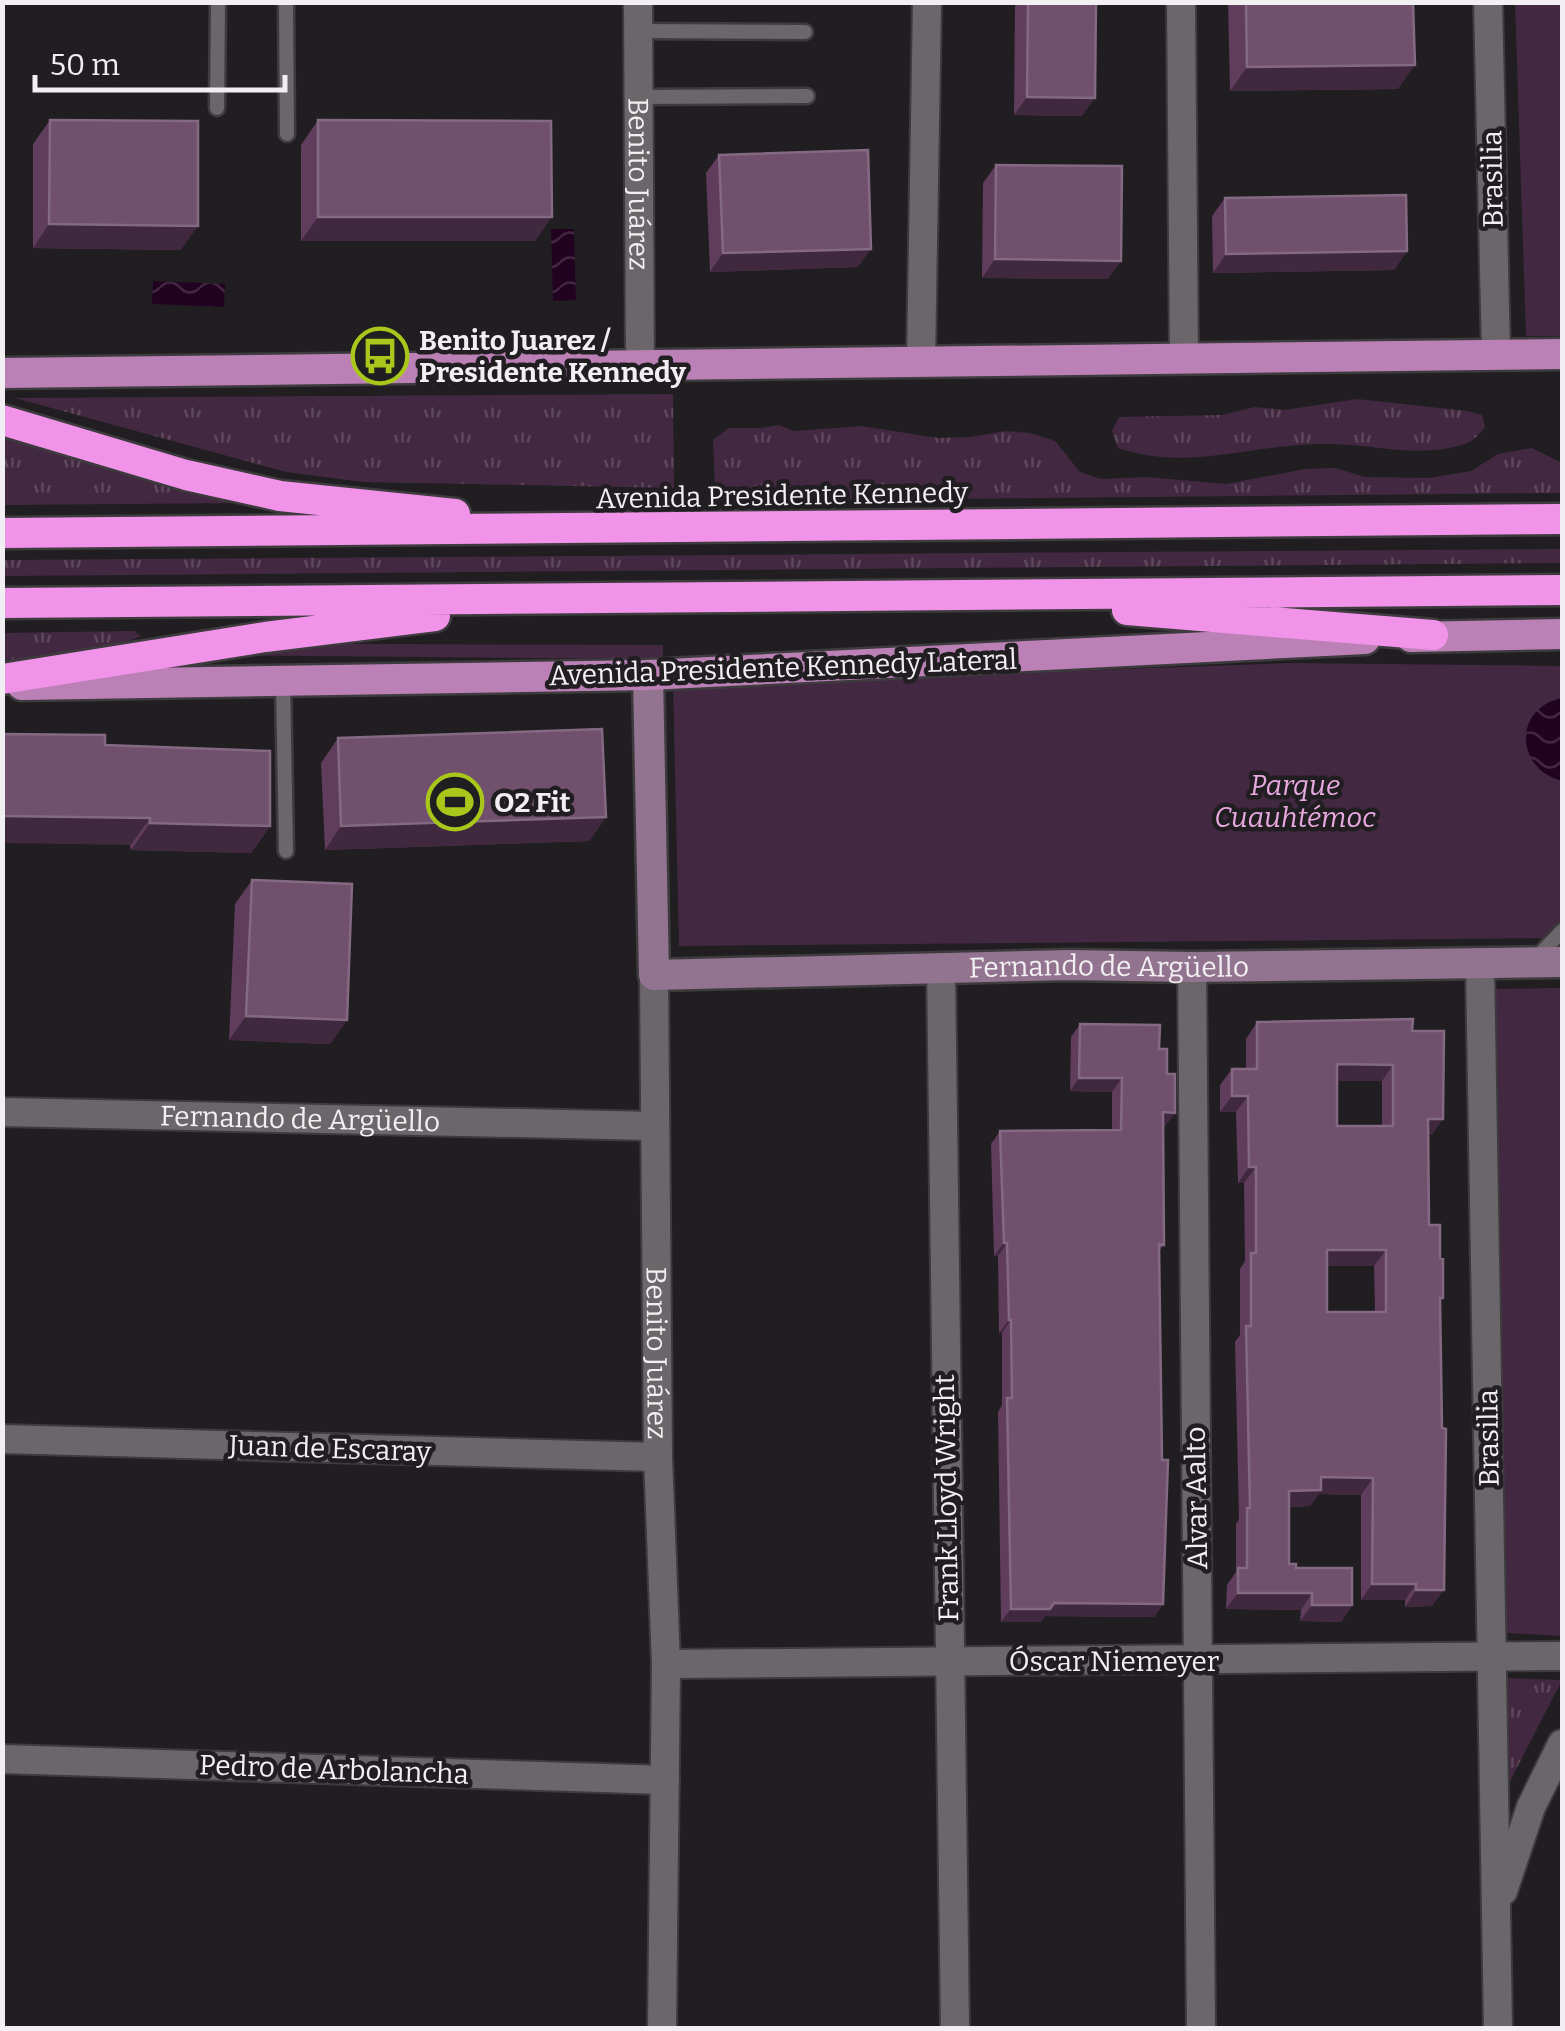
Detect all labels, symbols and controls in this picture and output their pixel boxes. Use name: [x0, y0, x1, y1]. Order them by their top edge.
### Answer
scale bar: [35, 30, 285, 92]
text: 50 m: [50, 47, 120, 83]
street label: Benito Juárez: [622, 98, 655, 270]
street label: Brasilia: [1475, 130, 1510, 228]
place label: Benito Juarez / Presidente Kennedy: [419, 324, 687, 389]
bus stop icon: Benito Juarez / Presidente Kennedy: [350, 326, 410, 386]
street label: Avenida Presidente Kennedy: [596, 476, 969, 515]
street label: Avenida Presidente Kennedy Lateral: [548, 643, 1018, 692]
park label: Parque Cuauhtémoc: [1214, 769, 1376, 834]
sports icon: O2 Fit: [425, 772, 485, 832]
place label: O2 Fit: [494, 786, 571, 819]
street label: Fernando de Argüello: [968, 949, 1249, 984]
street label: Fernando de Argüello: [159, 1099, 440, 1138]
street label: Benito Juárez: [639, 1266, 674, 1440]
street label: Frank Lloyd Wright: [928, 1374, 965, 1622]
street label: Brasilia: [1471, 1389, 1506, 1487]
street label: Alvar Aalto: [1179, 1426, 1214, 1570]
street label: Juan de Escaray: [227, 1428, 432, 1469]
street label: Óscar Niemeyer: [1009, 1645, 1219, 1678]
street label: Pedro de Arbolancha: [199, 1748, 469, 1791]

